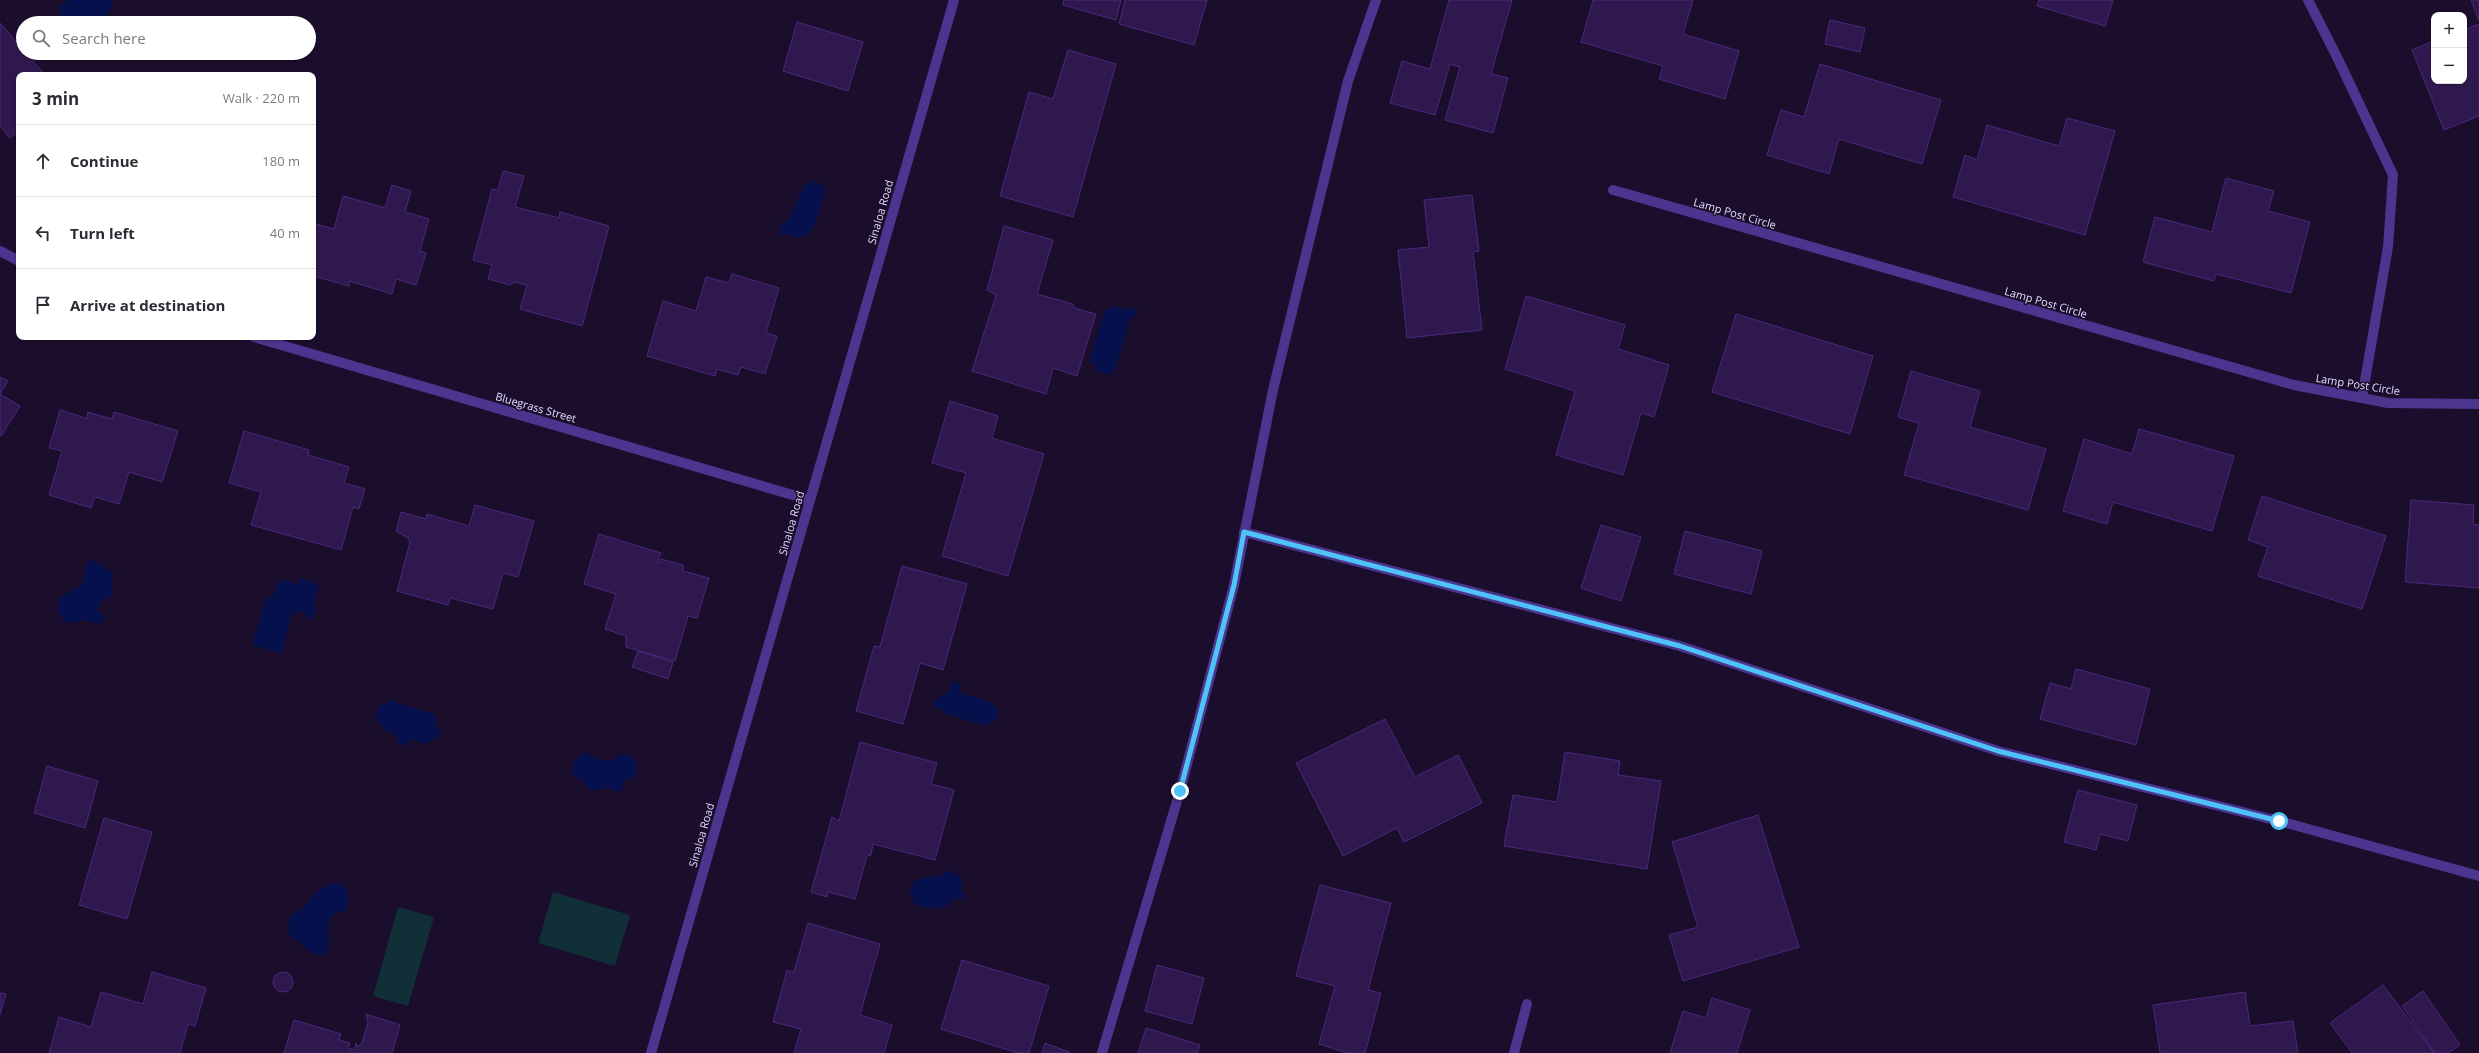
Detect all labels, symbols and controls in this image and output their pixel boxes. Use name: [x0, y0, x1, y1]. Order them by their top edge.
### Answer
map controls: [2431, 12, 2467, 84]
button: +: [2431, 12, 2467, 48]
search box: [16, 16, 316, 60]
icon: search: [30, 27, 52, 49]
text: Search here: [62, 28, 146, 48]
button: −: [2431, 48, 2467, 84]
text: 3 min: [32, 87, 79, 110]
text: Walk · 220 m: [223, 89, 300, 107]
icon: ahead: [32, 150, 54, 172]
text: Continue: [70, 151, 138, 171]
text: 180 m: [262, 152, 300, 170]
street label: Sinaloa Road: [864, 178, 896, 246]
street label: Lamp Post Circle: [1692, 194, 1778, 232]
icon: left: [32, 222, 54, 244]
text: Turn left: [70, 223, 135, 243]
text: 40 m: [270, 224, 300, 242]
street label: Lamp Post Circle: [2003, 283, 2089, 321]
icon: arrive: [32, 294, 54, 316]
text: Arrive at destination: [70, 295, 225, 315]
street label: Lamp Post Circle: [2315, 370, 2401, 398]
street label: Bluegrass Street: [494, 388, 578, 426]
street label: Sinaloa Road: [775, 489, 807, 557]
route end: [1171, 782, 1189, 800]
street label: Sinaloa Road: [685, 801, 717, 869]
route start: [2270, 812, 2288, 830]

